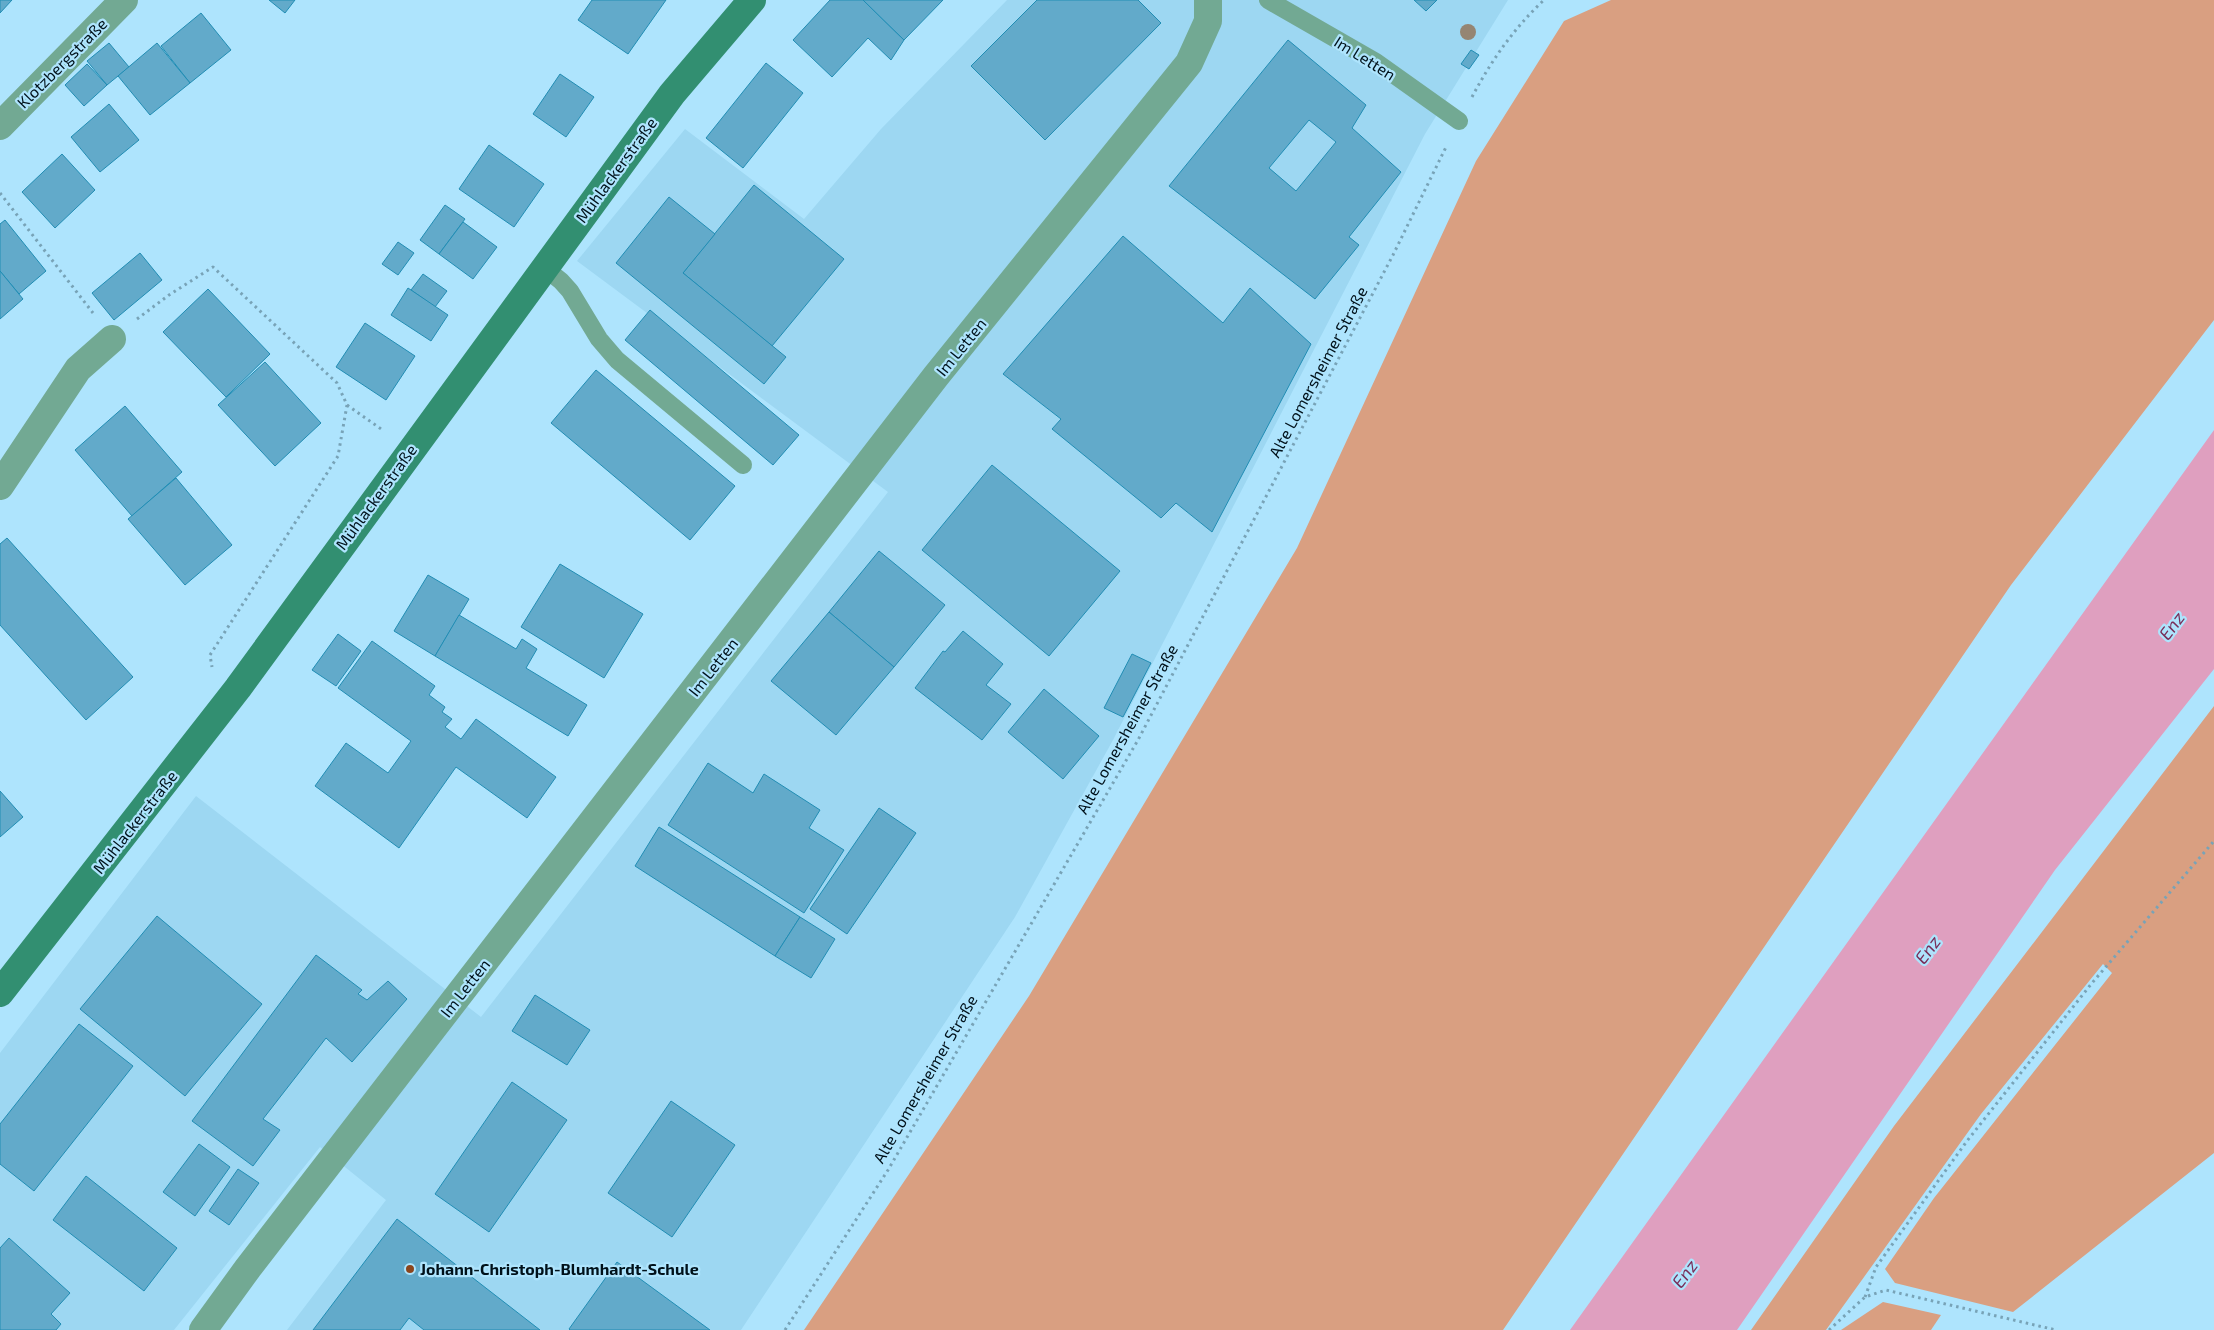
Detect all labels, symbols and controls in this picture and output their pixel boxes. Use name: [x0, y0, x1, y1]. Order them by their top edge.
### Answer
street label: Klotzbergstraße: [13, 14, 111, 112]
street label: Im Letten: [1331, 31, 1399, 84]
street label: Mühlackerstraße: [571, 113, 660, 226]
street label: Alte Lomersheimer Straße: [1264, 283, 1371, 461]
street label: Im Letten: [932, 314, 990, 379]
street label: Mühlackerstraße: [331, 440, 420, 553]
water label: Enz: [2154, 607, 2189, 644]
street label: Im Letten: [684, 634, 741, 700]
street label: Alte Lomersheimer Straße: [1072, 641, 1181, 817]
street label: Mühlackerstraße: [88, 766, 181, 877]
water label: Enz: [1910, 931, 1945, 968]
street label: Im Letten: [436, 955, 493, 1021]
street label: Alte Lomersheimer Straße: [869, 991, 981, 1166]
water label: Enz: [1667, 1255, 1702, 1292]
place label: Johann-Christoph-Blumhardt-Schule: [420, 1259, 699, 1278]
marker: Johann-Christoph-Blumhardt-Schule: [404, 1263, 416, 1275]

